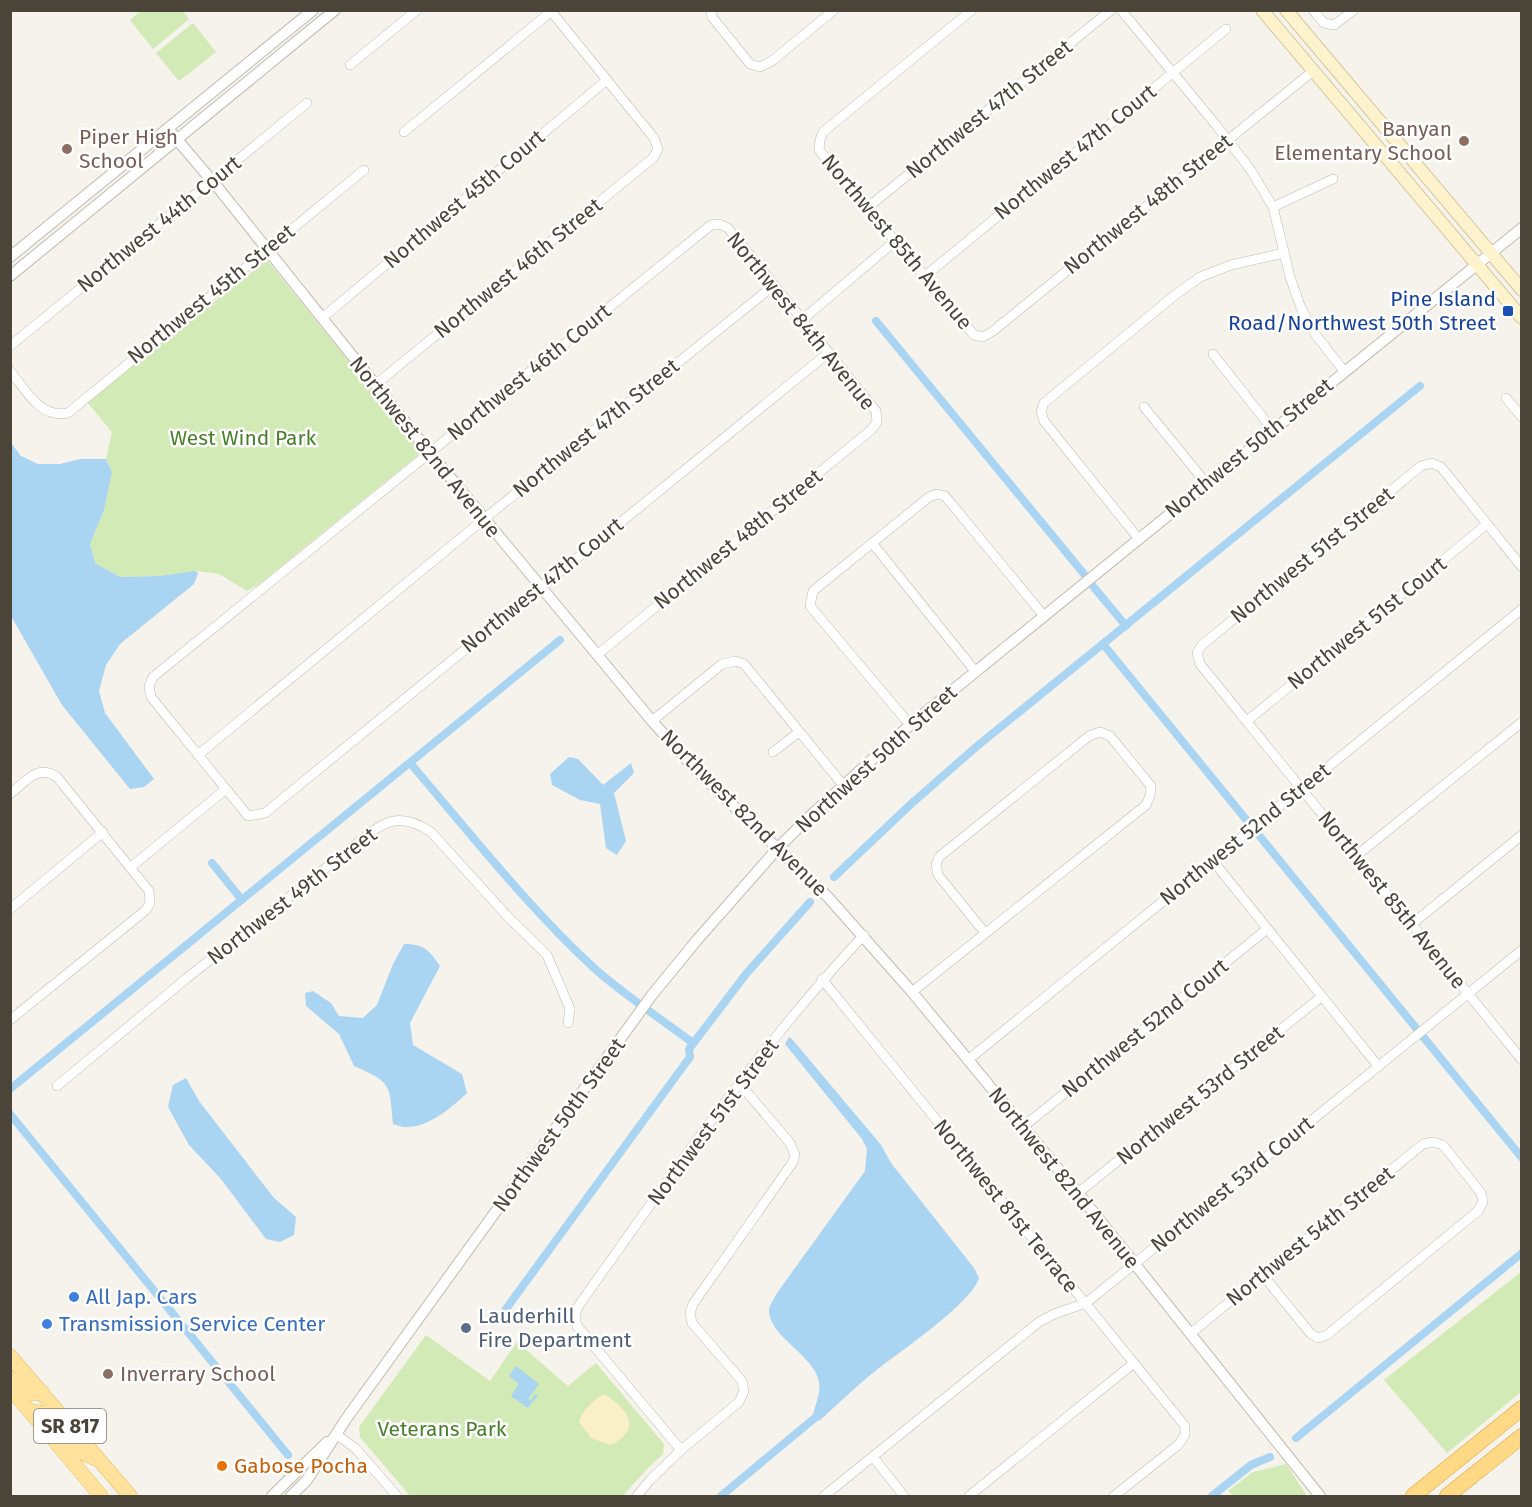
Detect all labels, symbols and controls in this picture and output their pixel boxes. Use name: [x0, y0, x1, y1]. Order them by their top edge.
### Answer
street label: Northwest 47th Street: [901, 34, 1078, 184]
street label: Northwest 47th Court: [989, 78, 1162, 225]
place label: Banyan Elementary School: [1274, 116, 1452, 166]
place label: Piper High School: [79, 124, 178, 174]
street label: Northwest 45th Court: [378, 124, 550, 274]
street label: Northwest 48th Street: [1059, 128, 1238, 280]
marker: Banyan Elementary School: [1457, 134, 1471, 148]
marker: Piper High School: [60, 142, 74, 156]
street label: Northwest 85th Avenue: [816, 149, 978, 335]
street label: Northwest 44th Court: [72, 150, 247, 298]
street label: Northwest 46th Street: [429, 192, 608, 344]
street label: Northwest 45th Street: [122, 218, 300, 369]
street label: Northwest 84th Avenue: [721, 227, 881, 415]
place label: Pine Island Road/Northwest 50th Street: [1228, 286, 1496, 336]
street label: Northwest 46th Court: [442, 298, 617, 446]
marker: Pine Island Road/Northwest 50th Street: [1501, 304, 1515, 318]
street label: Northwest 82nd Avenue: [344, 351, 506, 543]
street label: Northwest 47th Street: [508, 353, 685, 503]
street label: Northwest 50th Street: [1160, 372, 1339, 524]
park label: West Wind Park: [170, 425, 317, 451]
street label: Northwest 48th Street: [649, 463, 828, 615]
street label: Northwest 51st Street: [1225, 481, 1399, 629]
street label: Northwest 47th Court: [456, 511, 629, 658]
street label: Northwest 51st Court: [1282, 551, 1452, 695]
street label: Northwest 50th Street: [790, 679, 963, 838]
street label: Northwest 82nd Avenue: [655, 724, 833, 902]
street label: Northwest 52nd Street: [1154, 757, 1336, 911]
street label: Northwest 85th Avenue: [1312, 806, 1472, 994]
street label: Northwest 49th Street: [202, 821, 382, 970]
street label: Northwest 52nd Court: [1057, 953, 1234, 1103]
street label: Northwest 53rd Street: [1111, 1019, 1289, 1170]
street label: Northwest 50th Street: [487, 1033, 631, 1217]
street label: Northwest 51st Street: [642, 1033, 785, 1211]
street label: Northwest 82nd Avenue: [983, 1082, 1145, 1274]
street label: Northwest 53rd Court: [1145, 1110, 1319, 1258]
street label: Northwest 81st Terrace: [928, 1114, 1084, 1298]
street label: Northwest 54th Street: [1221, 1160, 1399, 1312]
place label: All Jap. Cars: [86, 1284, 197, 1310]
marker: All Jap. Cars: [67, 1290, 81, 1304]
place label: Lauderhill Fire Department: [478, 1303, 632, 1353]
place label: Transmission Service Center: [59, 1311, 325, 1337]
marker: Transmission Service Center: [40, 1317, 54, 1331]
marker: Lauderhill Fire Department: [459, 1321, 473, 1335]
place label: Inverrary School: [120, 1361, 275, 1387]
marker: Inverrary School: [101, 1367, 115, 1381]
road number: SR 817: [34, 1409, 106, 1443]
park label: Veterans Park: [377, 1416, 507, 1442]
place label: Gabose Pocha: [234, 1453, 368, 1479]
marker: Gabose Pocha: [215, 1459, 229, 1473]

